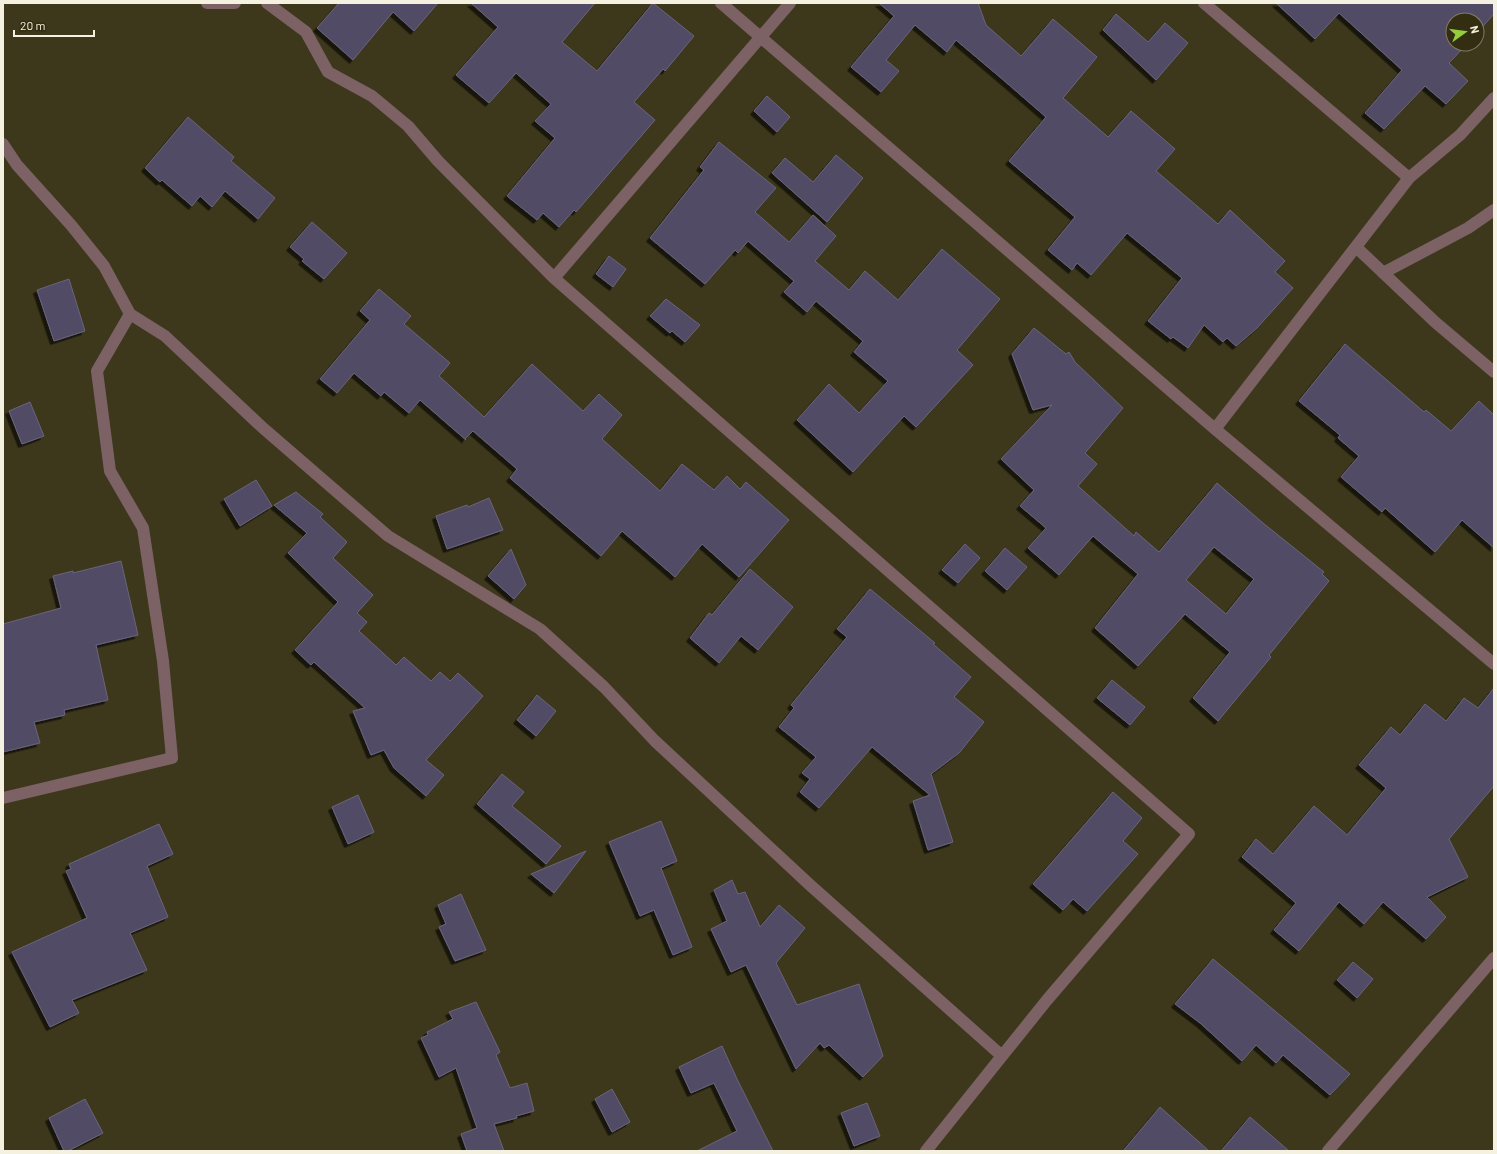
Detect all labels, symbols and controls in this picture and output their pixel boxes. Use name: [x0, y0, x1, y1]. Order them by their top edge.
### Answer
scale bar: [14, 12, 94, 38]
north arrow: [1445, 12, 1485, 52]
text: 20 m: [20, 18, 46, 32]
text: N: [1468, 24, 1482, 35]

